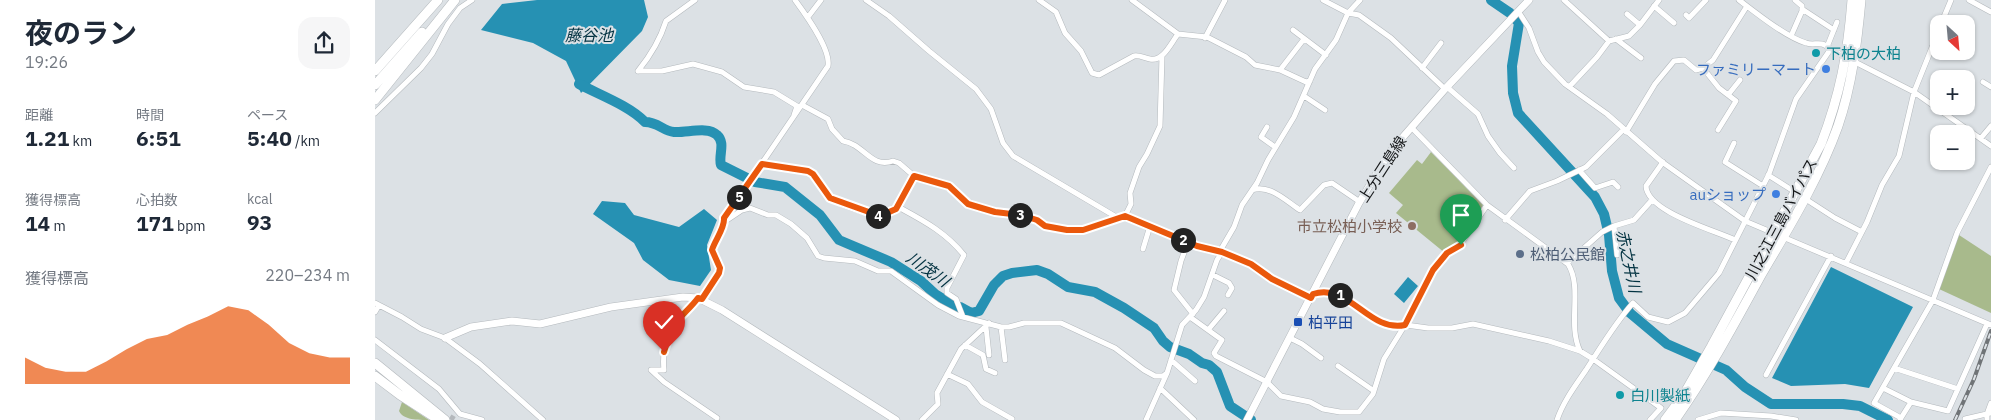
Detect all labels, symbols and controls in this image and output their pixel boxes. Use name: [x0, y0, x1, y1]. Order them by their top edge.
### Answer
text: 夜のラン: [25, 14, 137, 51]
north arrow: [1930, 15, 1975, 60]
map controls: [1930, 15, 1975, 170]
button: share: [298, 17, 350, 69]
water label: 藤谷池: [565, 25, 615, 45]
place label: 下柏の大柏: [1826, 44, 1901, 63]
marker: 下柏の大柏: [1810, 47, 1822, 59]
text: 19:26: [25, 52, 68, 72]
place label: ファミリーマート: [1696, 60, 1816, 79]
marker: ファミリーマート: [1820, 63, 1832, 75]
button: +: [1930, 70, 1975, 115]
text: 距離: [25, 106, 53, 124]
text: 時間: [136, 106, 164, 124]
text: ペース: [247, 106, 288, 124]
text: 1.21: [25, 124, 69, 152]
text: 6:51: [136, 124, 181, 152]
text: 5:40: [247, 124, 292, 152]
button: −: [1930, 125, 1975, 170]
text: km: [69, 132, 92, 150]
text: /km: [292, 132, 320, 150]
street label: 上分三島線: [1354, 132, 1410, 206]
street label: 川之江三島バイパス: [1741, 155, 1821, 283]
pin: 5: [727, 184, 751, 210]
place label: auショップ: [1689, 185, 1766, 204]
text: 5: [735, 188, 744, 206]
marker: auショップ: [1770, 188, 1782, 200]
text: kcal: [247, 190, 272, 208]
text: 獲得標高: [25, 191, 81, 209]
text: 心拍数: [136, 191, 178, 209]
pin: [1440, 194, 1482, 245]
icon: arrive: [1447, 201, 1475, 229]
pin: 3: [1007, 202, 1033, 228]
pin: 4: [865, 204, 891, 228]
text: 3: [1016, 206, 1025, 224]
text: 4: [874, 207, 883, 225]
text: 93: [247, 208, 272, 236]
text: 14: [25, 209, 50, 237]
text: 171: [136, 209, 174, 237]
text: m: [50, 217, 66, 235]
text: bpm: [174, 217, 206, 235]
place label: 市立松柏小学校: [1297, 217, 1402, 236]
marker: 市立松柏小学校: [1406, 220, 1418, 232]
pin: 2: [1171, 228, 1195, 252]
water label: 赤之井川: [1613, 228, 1646, 296]
text: 2: [1179, 231, 1188, 249]
place label: 松柏公民館: [1530, 245, 1605, 264]
water label: 川茂川: [903, 247, 955, 292]
marker: 松柏公民館: [1514, 248, 1526, 260]
text: 220–234 m: [265, 265, 350, 285]
text: 獲得標高: [25, 268, 89, 288]
pin: 1: [1327, 282, 1353, 308]
text: 1: [1336, 286, 1345, 304]
pin: [643, 301, 685, 352]
icon: check: [650, 308, 678, 336]
place label: 柏平田: [1308, 313, 1353, 332]
marker: 柏平田: [1292, 316, 1304, 328]
place label: 白川製紙: [1630, 386, 1690, 405]
marker: 白川製紙: [1614, 389, 1626, 401]

